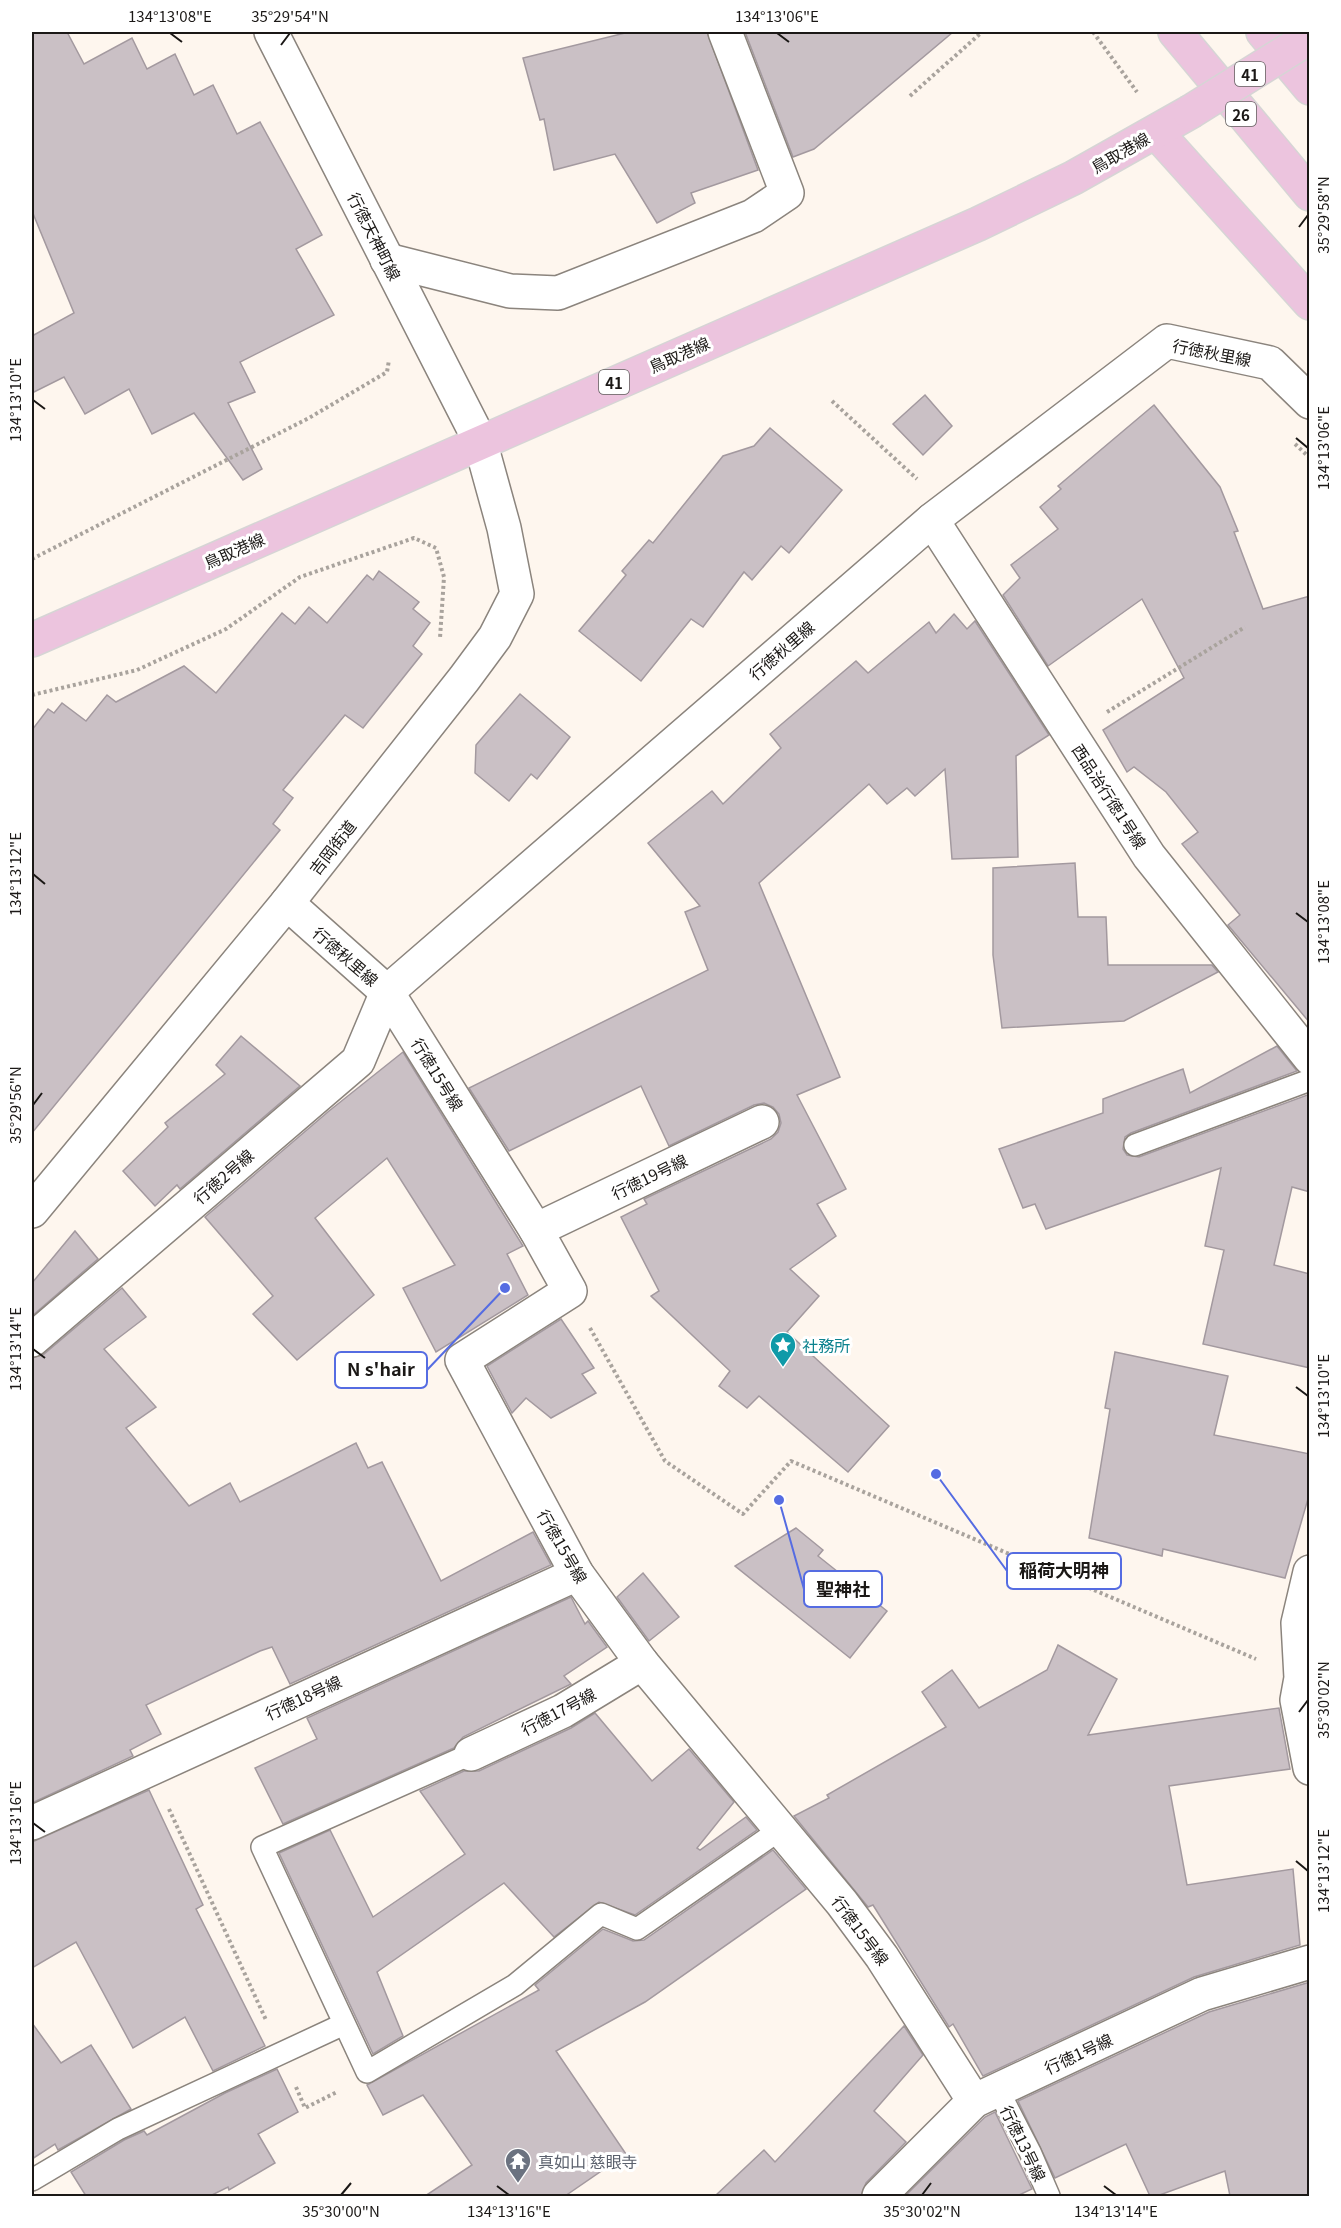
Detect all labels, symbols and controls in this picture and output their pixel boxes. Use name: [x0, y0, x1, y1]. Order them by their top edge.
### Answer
text: 134°13'08"E: [128, 5, 212, 26]
text: 35°29'54"N: [251, 5, 329, 26]
text: 134°13'06"E: [735, 5, 819, 26]
road number: 41: [1235, 62, 1265, 86]
road number: 26: [1226, 102, 1256, 126]
street label: 鳥取港線: [1086, 126, 1154, 178]
text: 35°29'58"N: [1312, 176, 1333, 254]
street label: 行徳天神町線: [343, 188, 407, 284]
street label: 鳥取港線: [645, 330, 713, 378]
street label: 行徳秋里線: [1170, 333, 1254, 371]
text: 134°13'10"E: [4, 358, 25, 442]
road number: 41: [599, 370, 629, 394]
text: 134°13'06"E: [1312, 406, 1333, 490]
street label: 鳥取港線: [200, 526, 268, 574]
street label: 行徳秋里線: [743, 615, 819, 685]
street label: 西品治行徳1号線: [1067, 739, 1153, 853]
street label: 吉岡街道: [303, 814, 361, 880]
text: 134°13'12"E: [4, 832, 25, 916]
text: 134°13'08"E: [1312, 880, 1333, 964]
street label: 行徳秋里線: [308, 921, 384, 991]
street label: 行徳15号線: [406, 1033, 470, 1115]
text: 35°29'56"N: [4, 1066, 25, 1144]
street label: 行徳2号線: [188, 1143, 258, 1209]
street label: 行徳19号線: [607, 1147, 691, 1205]
text: 134°13'14"E: [4, 1307, 25, 1391]
place icon: 社務所: [768, 1330, 798, 1368]
place label: 社務所: [802, 1333, 850, 1357]
callout: N s'hair: [335, 1352, 427, 1388]
text: 134°13'10"E: [1312, 1354, 1333, 1438]
text: N s'hair: [347, 1355, 415, 1381]
street label: 行徳15号線: [532, 1505, 594, 1587]
callout: 稲荷大明神: [1007, 1553, 1121, 1589]
text: 稲荷大明神: [1019, 1556, 1109, 1582]
callout: 聖神社: [804, 1571, 882, 1607]
text: 聖神社: [816, 1575, 870, 1601]
text: 35°30'02"N: [1312, 1661, 1333, 1739]
street label: 行徳18号線: [261, 1669, 345, 1725]
street label: 行徳17号線: [516, 1681, 600, 1741]
text: 134°13'16"E: [4, 1781, 25, 1865]
text: 134°13'12"E: [1312, 1829, 1333, 1913]
street label: 行徳15号線: [827, 1890, 895, 1970]
street label: 行徳1号線: [1040, 2027, 1116, 2079]
street label: 行徳13号線: [995, 2101, 1053, 2185]
temple icon: 真如山 慈眼寺: [503, 2146, 533, 2184]
place label: 真如山 慈眼寺: [538, 2149, 638, 2173]
text: 35°30'00"N: [302, 2200, 380, 2221]
text: 134°13'16"E: [467, 2200, 551, 2221]
text: 35°30'02"N: [883, 2200, 961, 2221]
text: 134°13'14"E: [1074, 2200, 1158, 2221]

